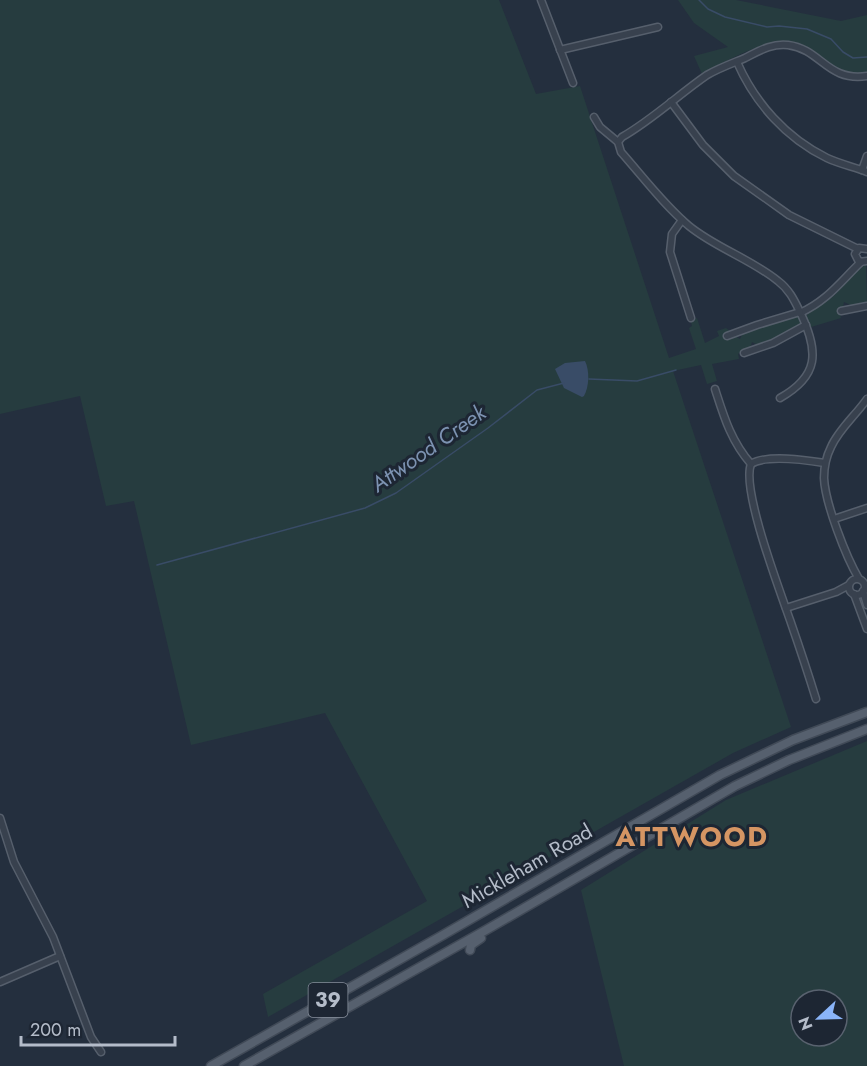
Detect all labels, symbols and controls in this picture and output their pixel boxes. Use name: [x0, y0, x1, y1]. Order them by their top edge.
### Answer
water label: Attwood Creek: [363, 396, 493, 500]
street label: Mickleham Road: [456, 816, 598, 916]
district label: ATTWOOD: [615, 817, 768, 856]
road number: 39: [308, 983, 348, 1017]
north arrow: [789, 988, 849, 1048]
scale bar: [21, 1009, 176, 1047]
text: N: [793, 1013, 819, 1034]
text: 200 m: [30, 1017, 81, 1043]

